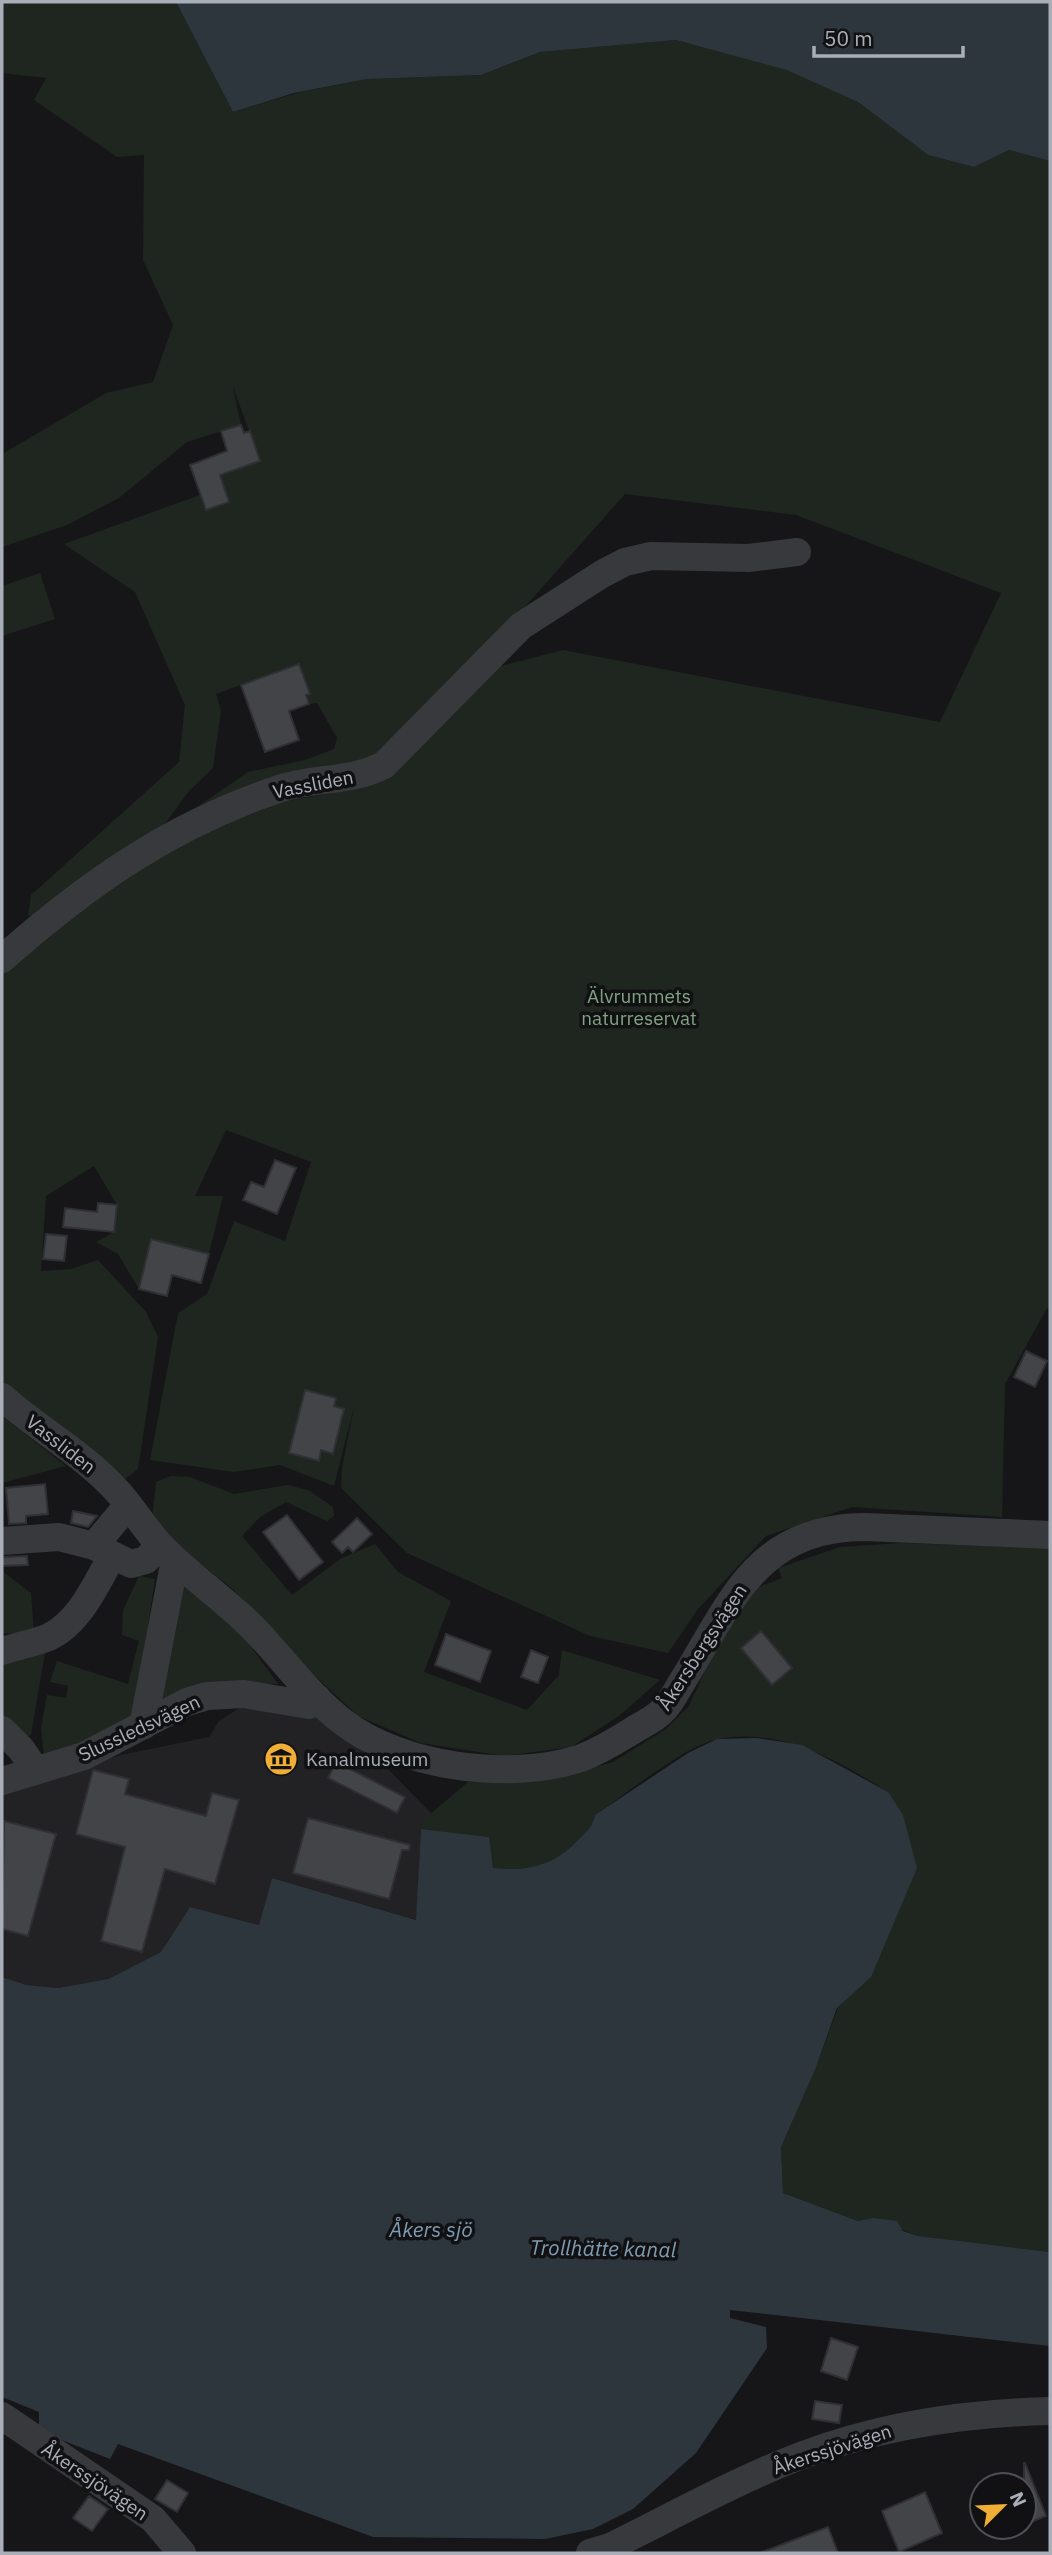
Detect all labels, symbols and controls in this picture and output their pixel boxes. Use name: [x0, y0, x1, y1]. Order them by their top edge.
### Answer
scale bar: [814, 14, 963, 58]
text: 50 m: [824, 24, 873, 52]
street label: Vassliden: [271, 764, 355, 804]
park label: Älvrummets naturreservat: [581, 984, 697, 1030]
street label: Vassliden: [21, 1409, 101, 1479]
street label: Åkersbergsvägen: [652, 1579, 752, 1715]
street label: Slussledsvägen: [74, 1689, 204, 1767]
museum icon: Kanalmuseum: [262, 1740, 300, 1778]
place label: Kanalmuseum: [306, 1747, 428, 1771]
water label: Åkers sjö: [388, 2215, 473, 2243]
water label: Trollhätte kanal: [530, 2233, 677, 2263]
street label: Åkerssjövägen: [770, 2419, 894, 2479]
street label: Åkerssjövägen: [37, 2437, 153, 2525]
north arrow: [968, 2471, 1038, 2541]
text: N: [1005, 2488, 1032, 2510]

